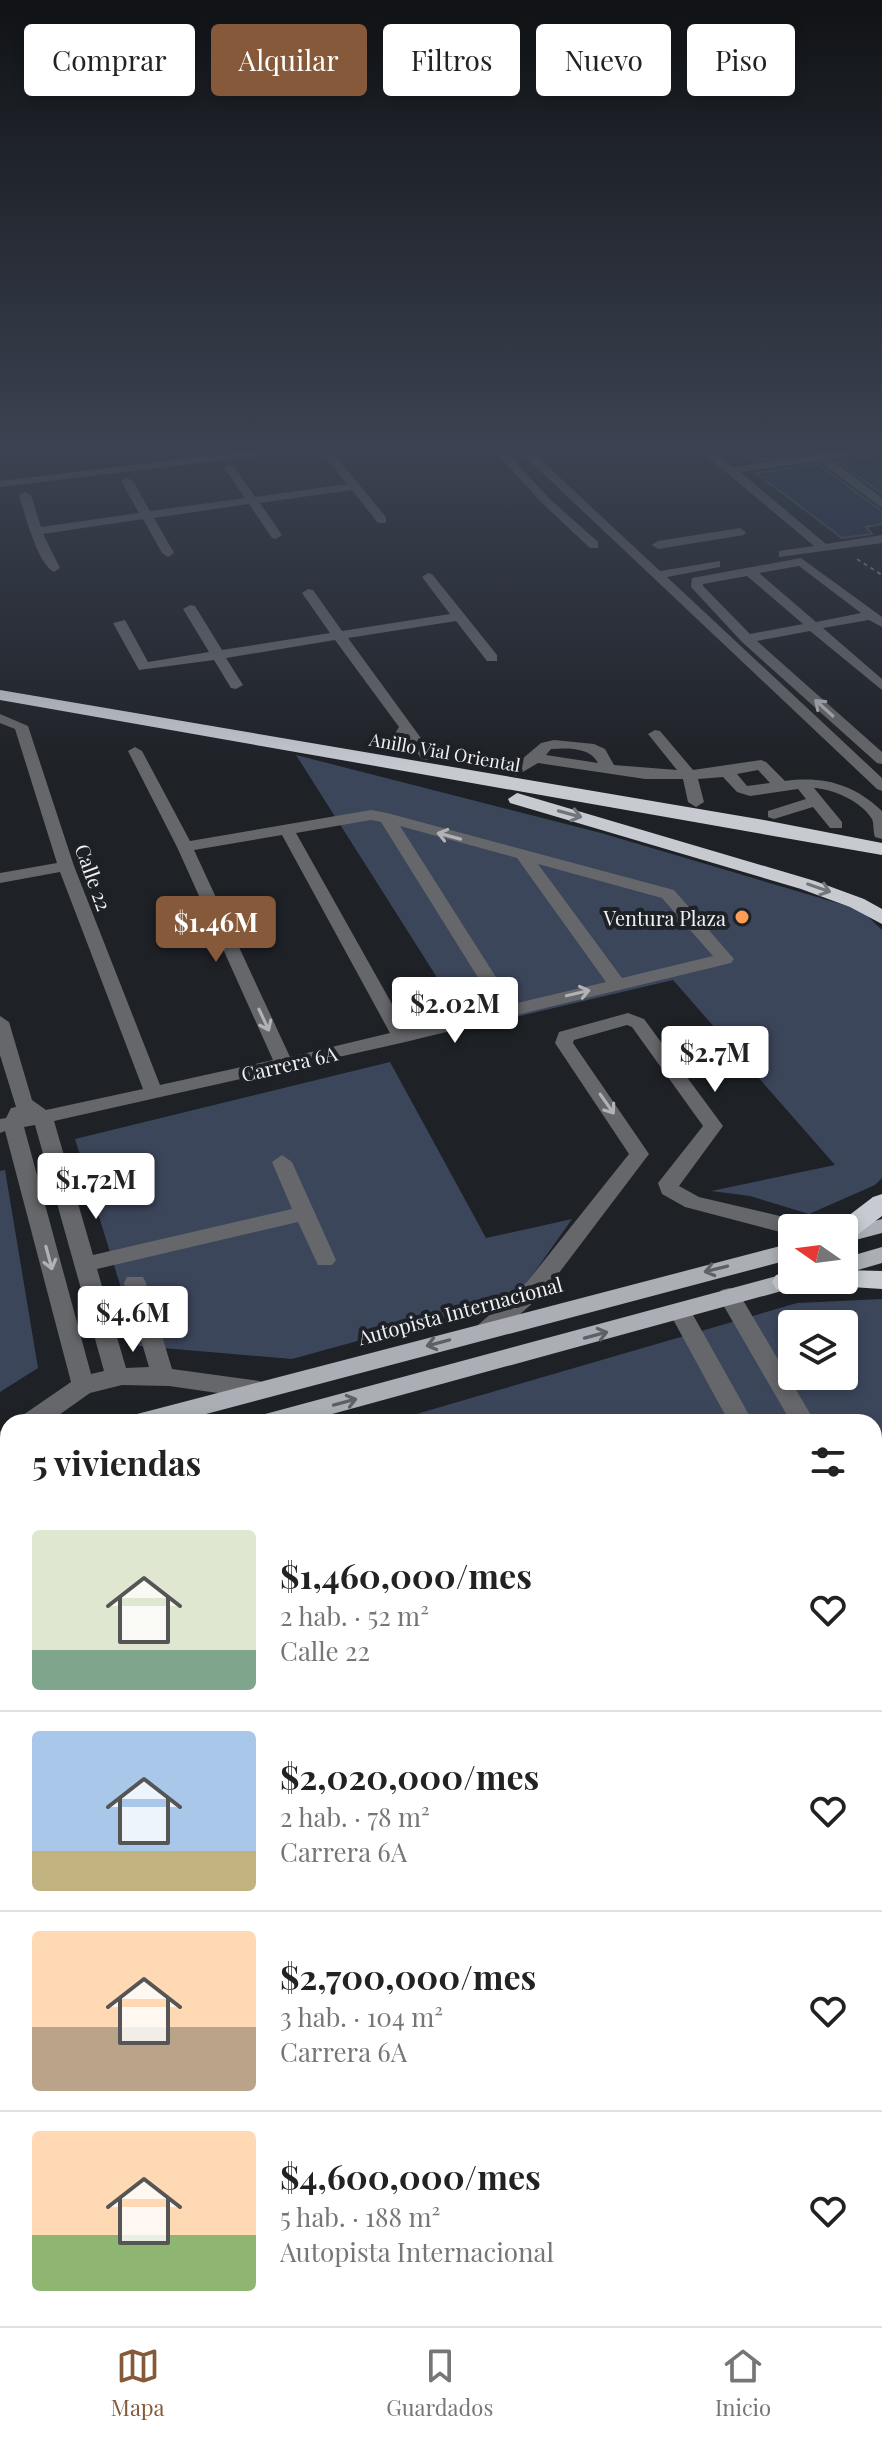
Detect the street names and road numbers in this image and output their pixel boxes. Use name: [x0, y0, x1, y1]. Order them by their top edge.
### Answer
street label: Anillo Vial Oriental: [367, 727, 522, 777]
street label: Calle 22: [69, 840, 119, 914]
street label: Carrera 6A: [238, 1039, 340, 1087]
street label: Autopista Internacional: [354, 1270, 566, 1351]

